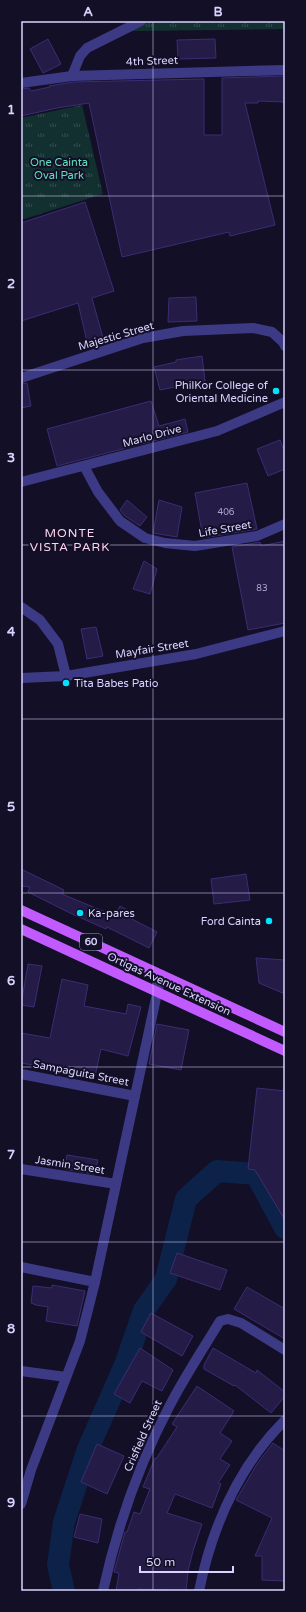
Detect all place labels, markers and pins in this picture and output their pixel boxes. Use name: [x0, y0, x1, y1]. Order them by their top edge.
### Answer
place label: PhilKor College of Oriental Medicine: [175, 379, 269, 405]
marker: PhilKor College of Oriental Medicine: [271, 386, 281, 396]
place label: Tita Babes Patio: [74, 677, 159, 690]
marker: Tita Babes Patio: [61, 678, 71, 688]
place label: Ka-pares: [88, 907, 135, 920]
marker: Ka-pares: [75, 908, 85, 918]
place label: Ford Cainta: [201, 915, 261, 928]
marker: Ford Cainta: [264, 916, 274, 926]

